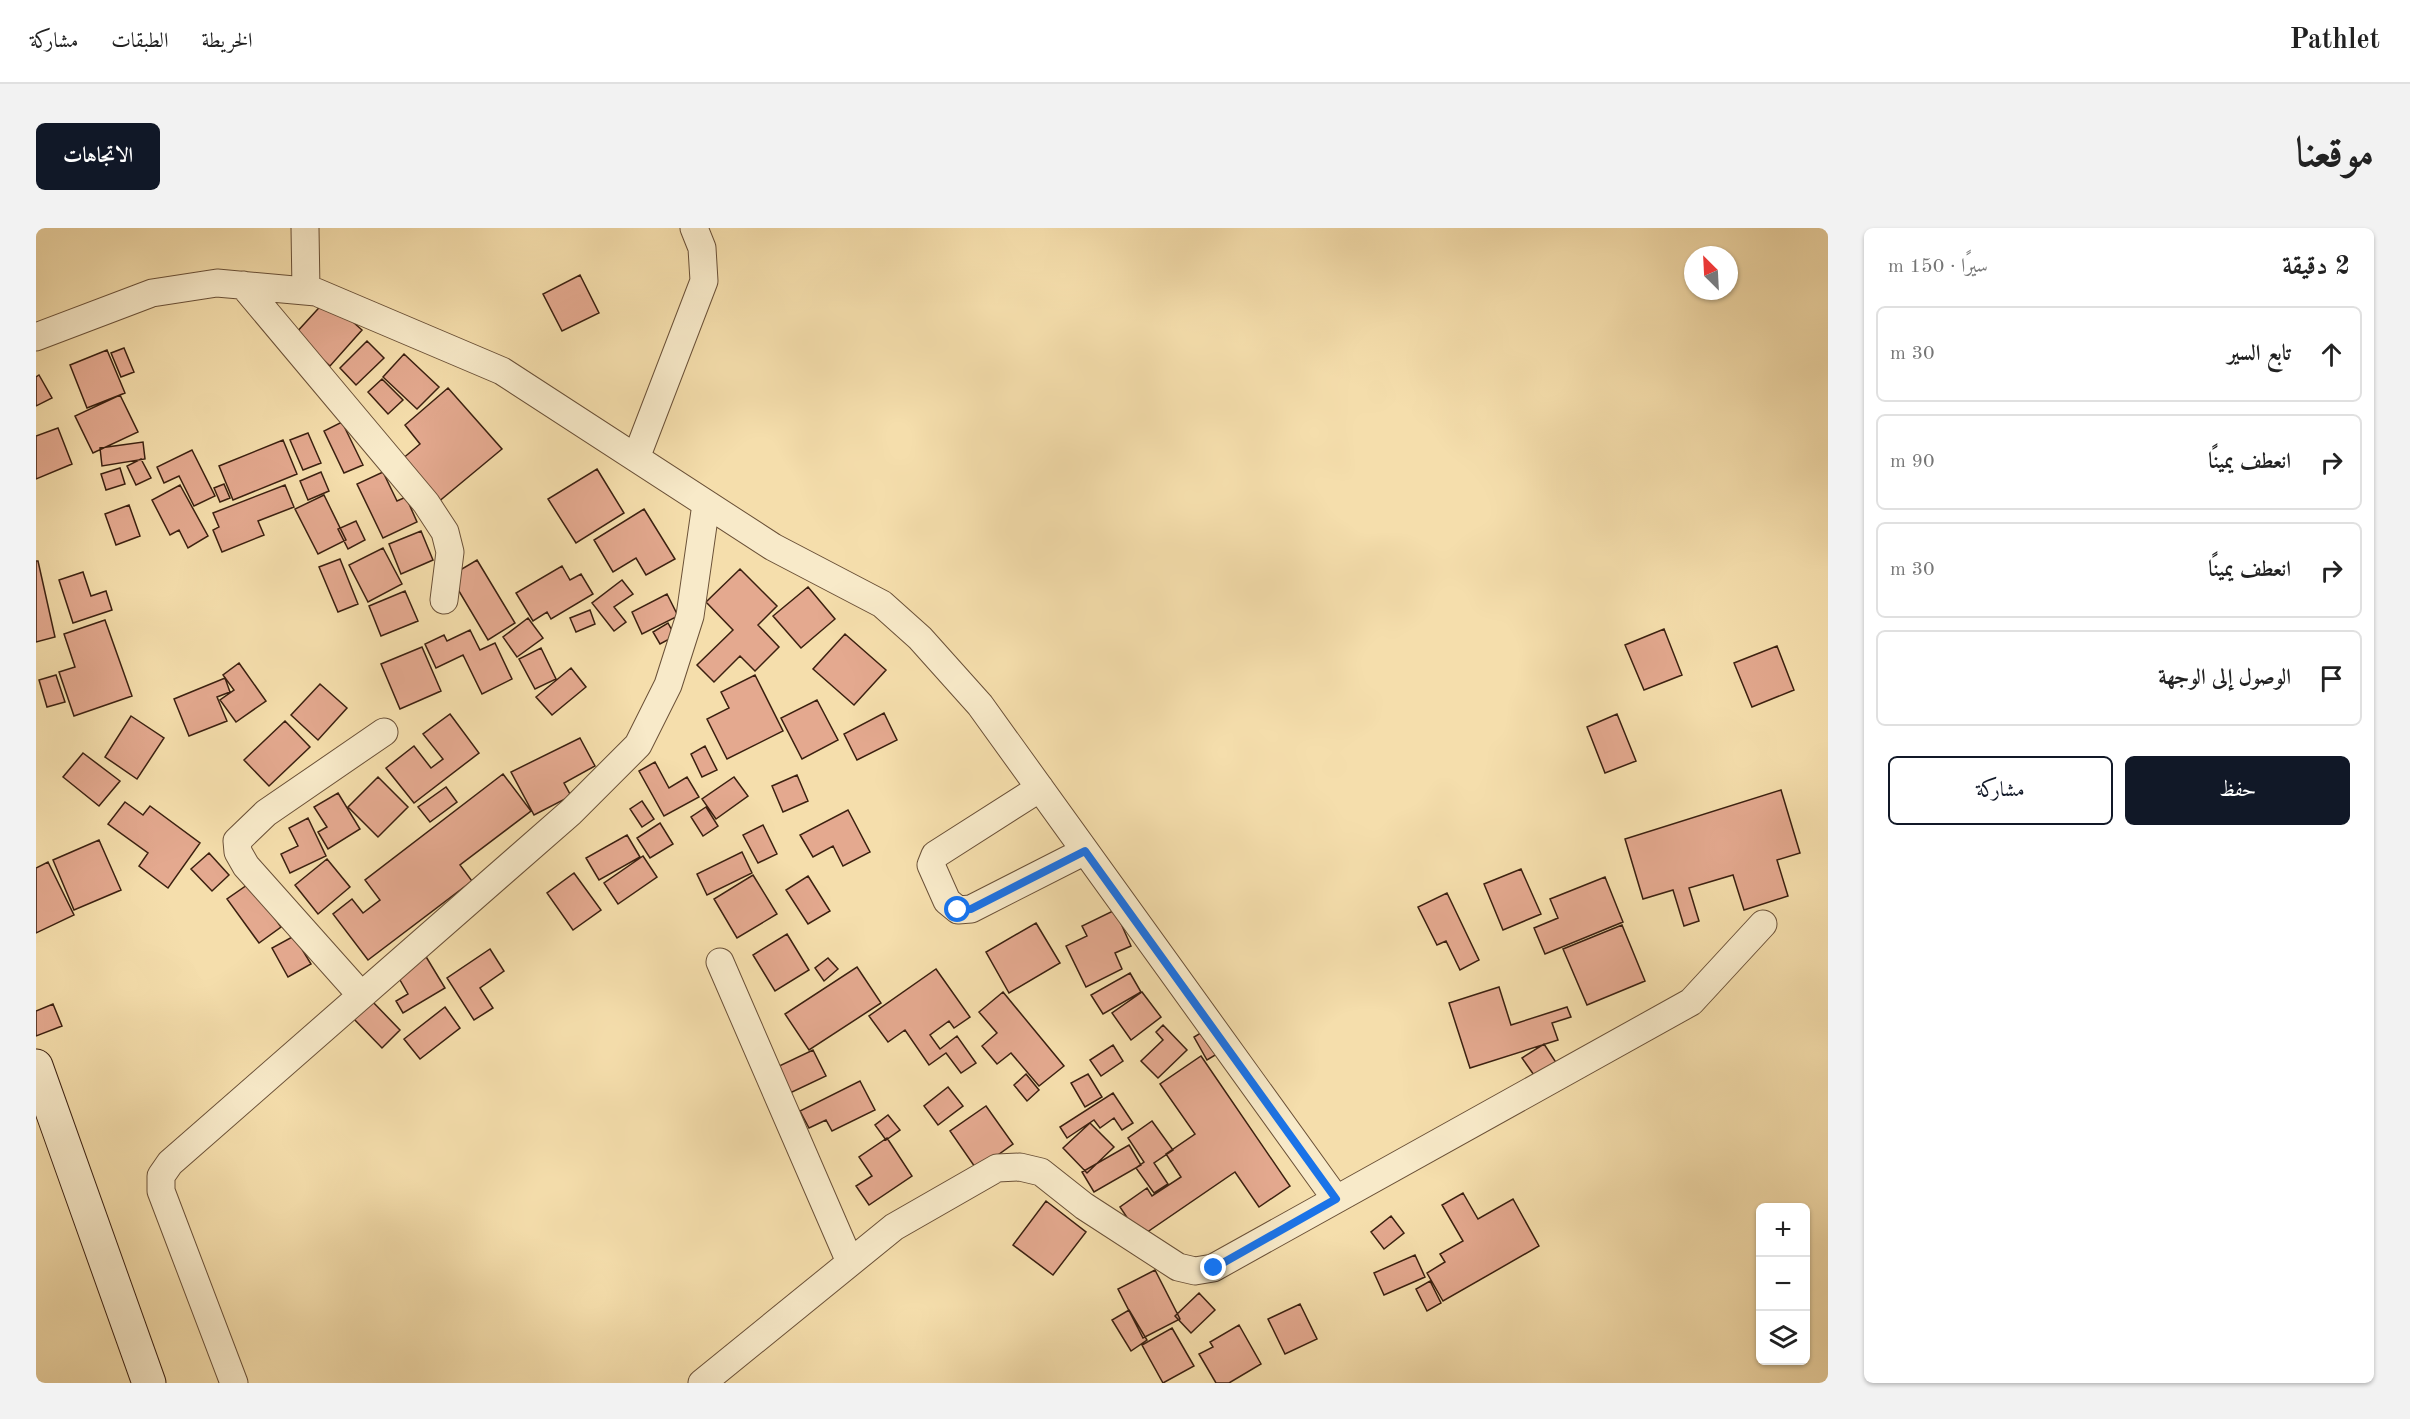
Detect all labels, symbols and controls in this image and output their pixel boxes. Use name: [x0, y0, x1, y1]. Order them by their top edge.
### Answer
text: Pathlet: [2289, 27, 2380, 55]
text: مشاركة: [30, 31, 78, 52]
text: الطبقات: [111, 31, 168, 52]
text: الخريطة: [201, 31, 253, 52]
button: الاتجاهات: [36, 123, 160, 190]
text: موقعنا: [2296, 134, 2374, 176]
north arrow: [1684, 246, 1738, 300]
text: 2 دقيقة: [2282, 254, 2350, 280]
text: سيرًا · 150 m: [1888, 257, 1988, 277]
icon: ahead: [2315, 338, 2348, 371]
text: تابع السير: [2227, 343, 2291, 365]
text: 30 m: [1890, 344, 1935, 364]
icon: right: [2315, 446, 2348, 479]
text: انعطف يمينًا: [2208, 451, 2291, 473]
text: 90 m: [1890, 452, 1935, 472]
icon: right: [2315, 554, 2348, 587]
text: انعطف يمينًا: [2208, 559, 2291, 581]
text: 30 m: [1890, 560, 1935, 580]
icon: arrive: [2315, 662, 2348, 695]
text: الوصول إلى الوجهة: [2158, 667, 2291, 689]
button: مشاركة: [1888, 756, 2113, 825]
button: حفظ: [2125, 756, 2350, 825]
route start: [944, 896, 970, 922]
map controls: [1756, 1203, 1810, 1365]
button: +: [1756, 1203, 1810, 1257]
route end: [1200, 1254, 1226, 1280]
button: −: [1756, 1257, 1810, 1311]
button: layers: [1756, 1311, 1810, 1365]

